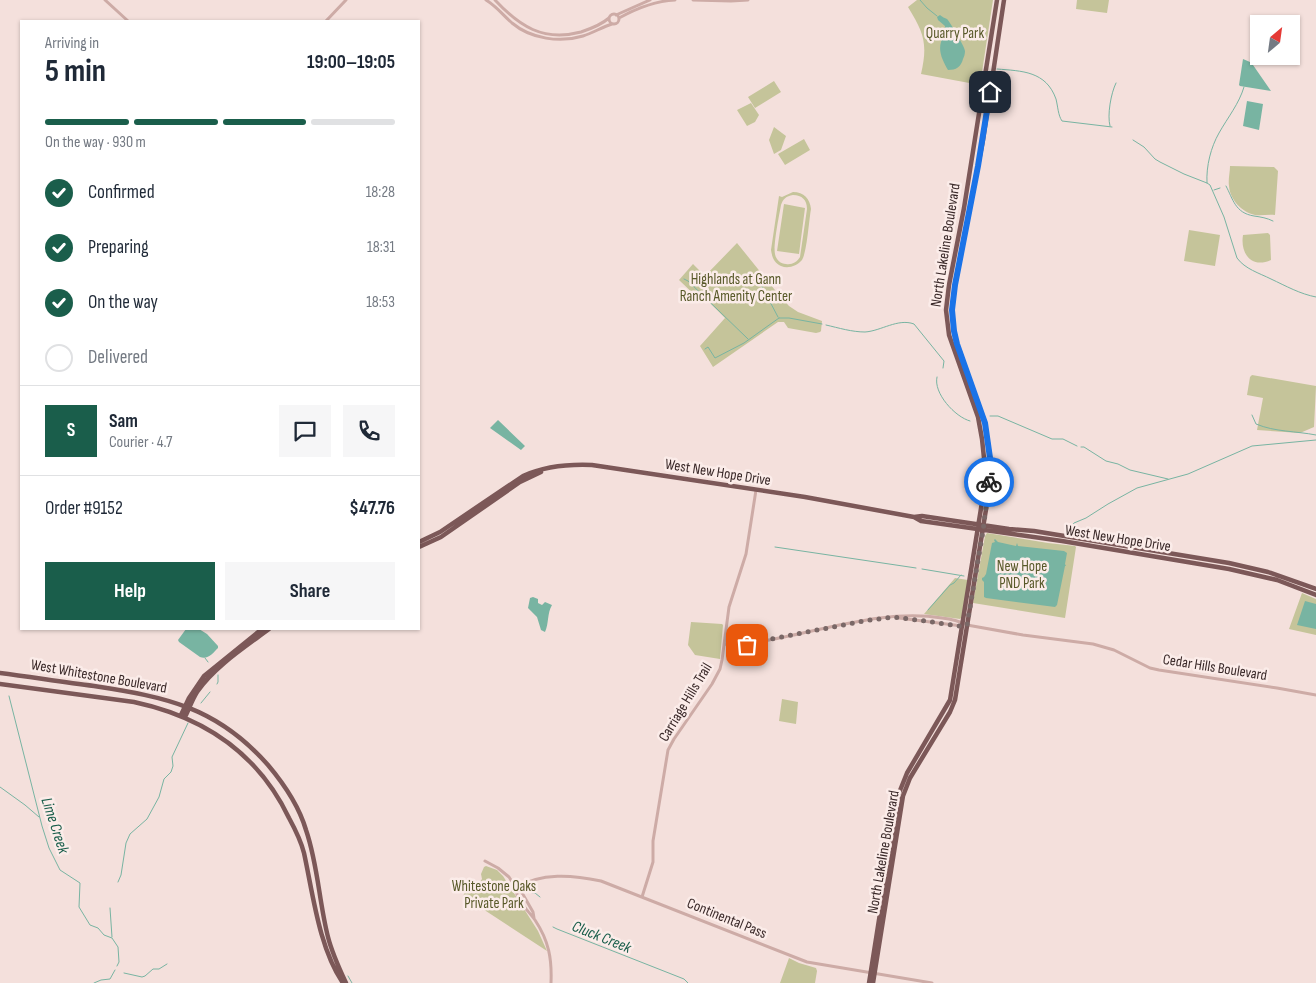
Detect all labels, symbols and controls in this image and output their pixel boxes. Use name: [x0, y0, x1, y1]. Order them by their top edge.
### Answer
north arrow: [1250, 15, 1300, 65]
map controls: [1250, 15, 1300, 65]
park label: Quarry Park: [926, 24, 984, 43]
text: Arriving in: [45, 34, 99, 53]
text: 19:00–19:05: [307, 51, 395, 74]
text: 5 min: [45, 52, 106, 91]
pin: [969, 71, 1011, 113]
icon: home: [976, 78, 1004, 106]
text: On the way · 930 m: [45, 133, 146, 152]
icon: check: [45, 179, 73, 207]
text: Confirmed: [88, 181, 155, 204]
street label: North Lakeline Boulevard: [926, 182, 965, 308]
text: 18:28: [366, 183, 395, 202]
icon: check: [45, 234, 73, 262]
text: Preparing: [88, 236, 149, 259]
text: 18:31: [367, 238, 395, 257]
park label: Highlands at Gann Ranch Amenity Center: [680, 270, 793, 306]
icon: check: [45, 289, 73, 317]
text: On the way: [88, 291, 158, 314]
text: 18:53: [366, 293, 395, 312]
text: Delivered: [88, 346, 148, 369]
button: chat: [279, 405, 331, 457]
button: phone: [343, 405, 395, 457]
text: Sam: [109, 410, 138, 433]
text: S: [67, 419, 75, 442]
text: Courier · 4.7: [109, 433, 172, 452]
street label: West New Hope Drive: [664, 455, 772, 490]
courier: [964, 457, 1014, 507]
icon: bike: [975, 468, 1003, 496]
text: Order #9152: [45, 497, 123, 520]
text: $47.76: [349, 497, 395, 520]
street label: West New Hope Drive: [1064, 521, 1172, 556]
park label: New Hope PND Park: [997, 557, 1047, 593]
button: Help: [45, 562, 215, 620]
button: Share: [225, 562, 395, 620]
pin: [726, 624, 768, 666]
icon: bag: [733, 631, 761, 659]
street label: Cedar Hills Boulevard: [1161, 650, 1268, 685]
street label: West Whitestone Boulevard: [29, 655, 168, 698]
street label: Carriage Hills Trail: [654, 659, 716, 745]
street label: North Lakeline Boulevard: [863, 789, 904, 915]
water label: Lime Creek: [37, 795, 73, 857]
park label: Whitestone Oaks Private Park: [452, 877, 536, 913]
street label: Continental Pass: [684, 894, 769, 943]
water label: Cluck Creek: [569, 917, 635, 958]

